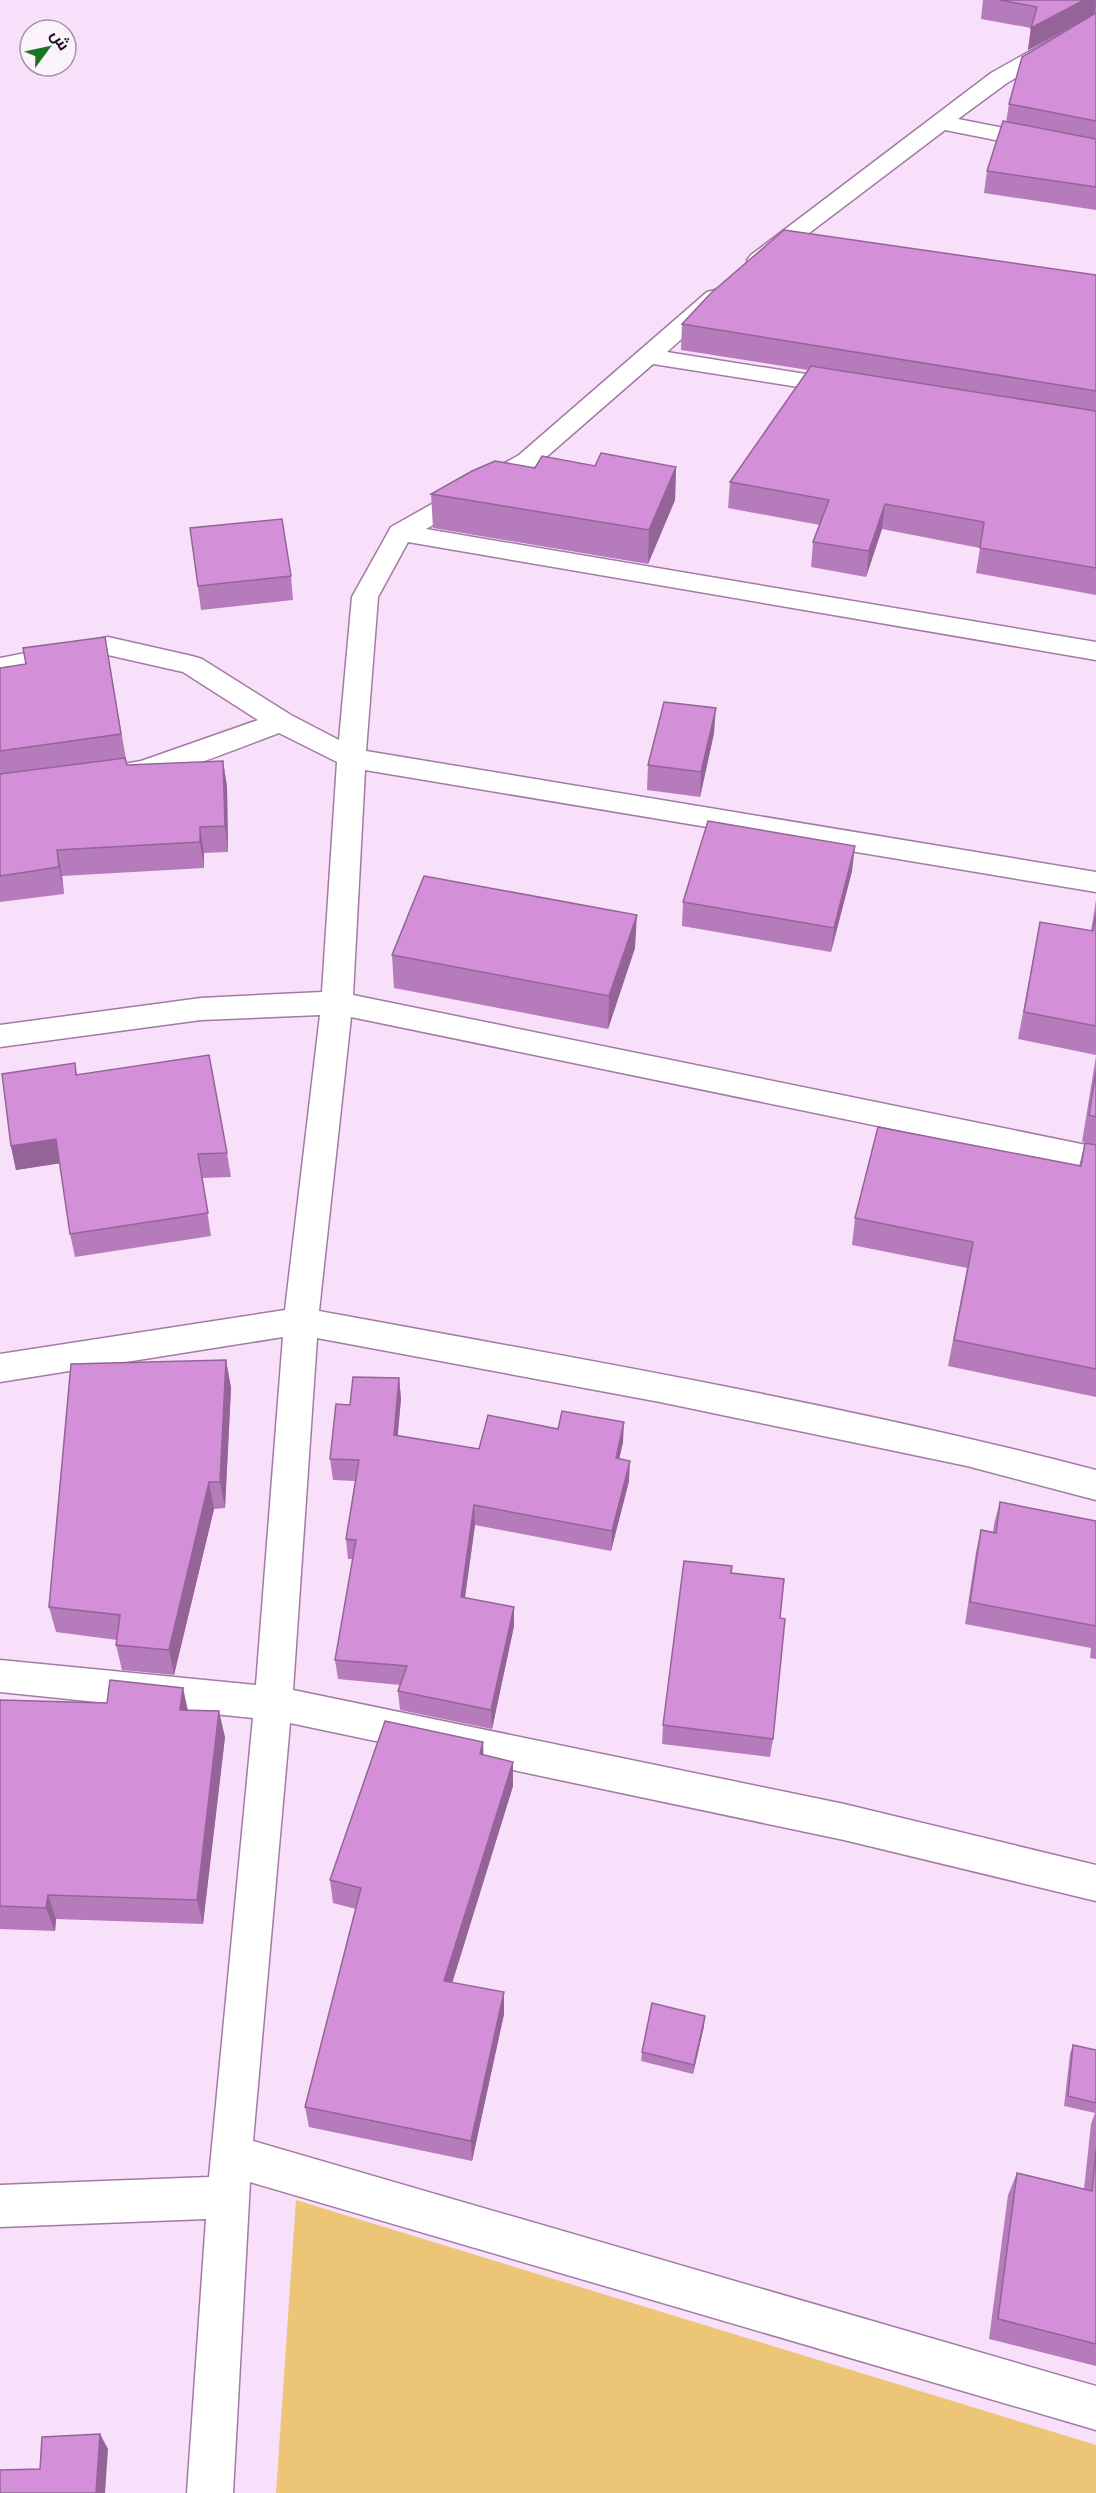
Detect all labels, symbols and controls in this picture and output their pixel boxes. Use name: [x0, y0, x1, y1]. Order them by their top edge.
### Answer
north arrow: [18, 18, 78, 78]
text: ش: [47, 26, 74, 54]

